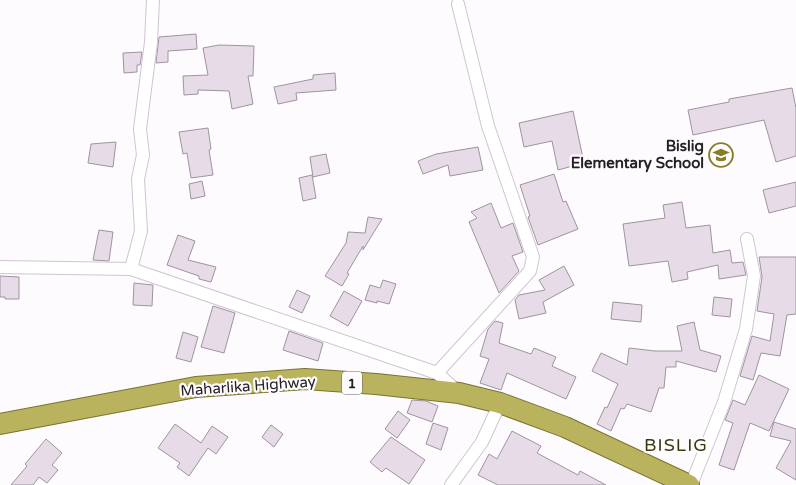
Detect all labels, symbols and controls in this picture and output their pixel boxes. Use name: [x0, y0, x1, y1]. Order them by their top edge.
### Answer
place label: Bislig Elementary School: [571, 137, 704, 173]
school or university icon: Bislig Elementary School: [708, 142, 734, 168]
street label: Maharlika Highway: [180, 372, 316, 400]
road number: 1: [342, 372, 362, 394]
district label: BISLIG: [644, 434, 708, 456]

